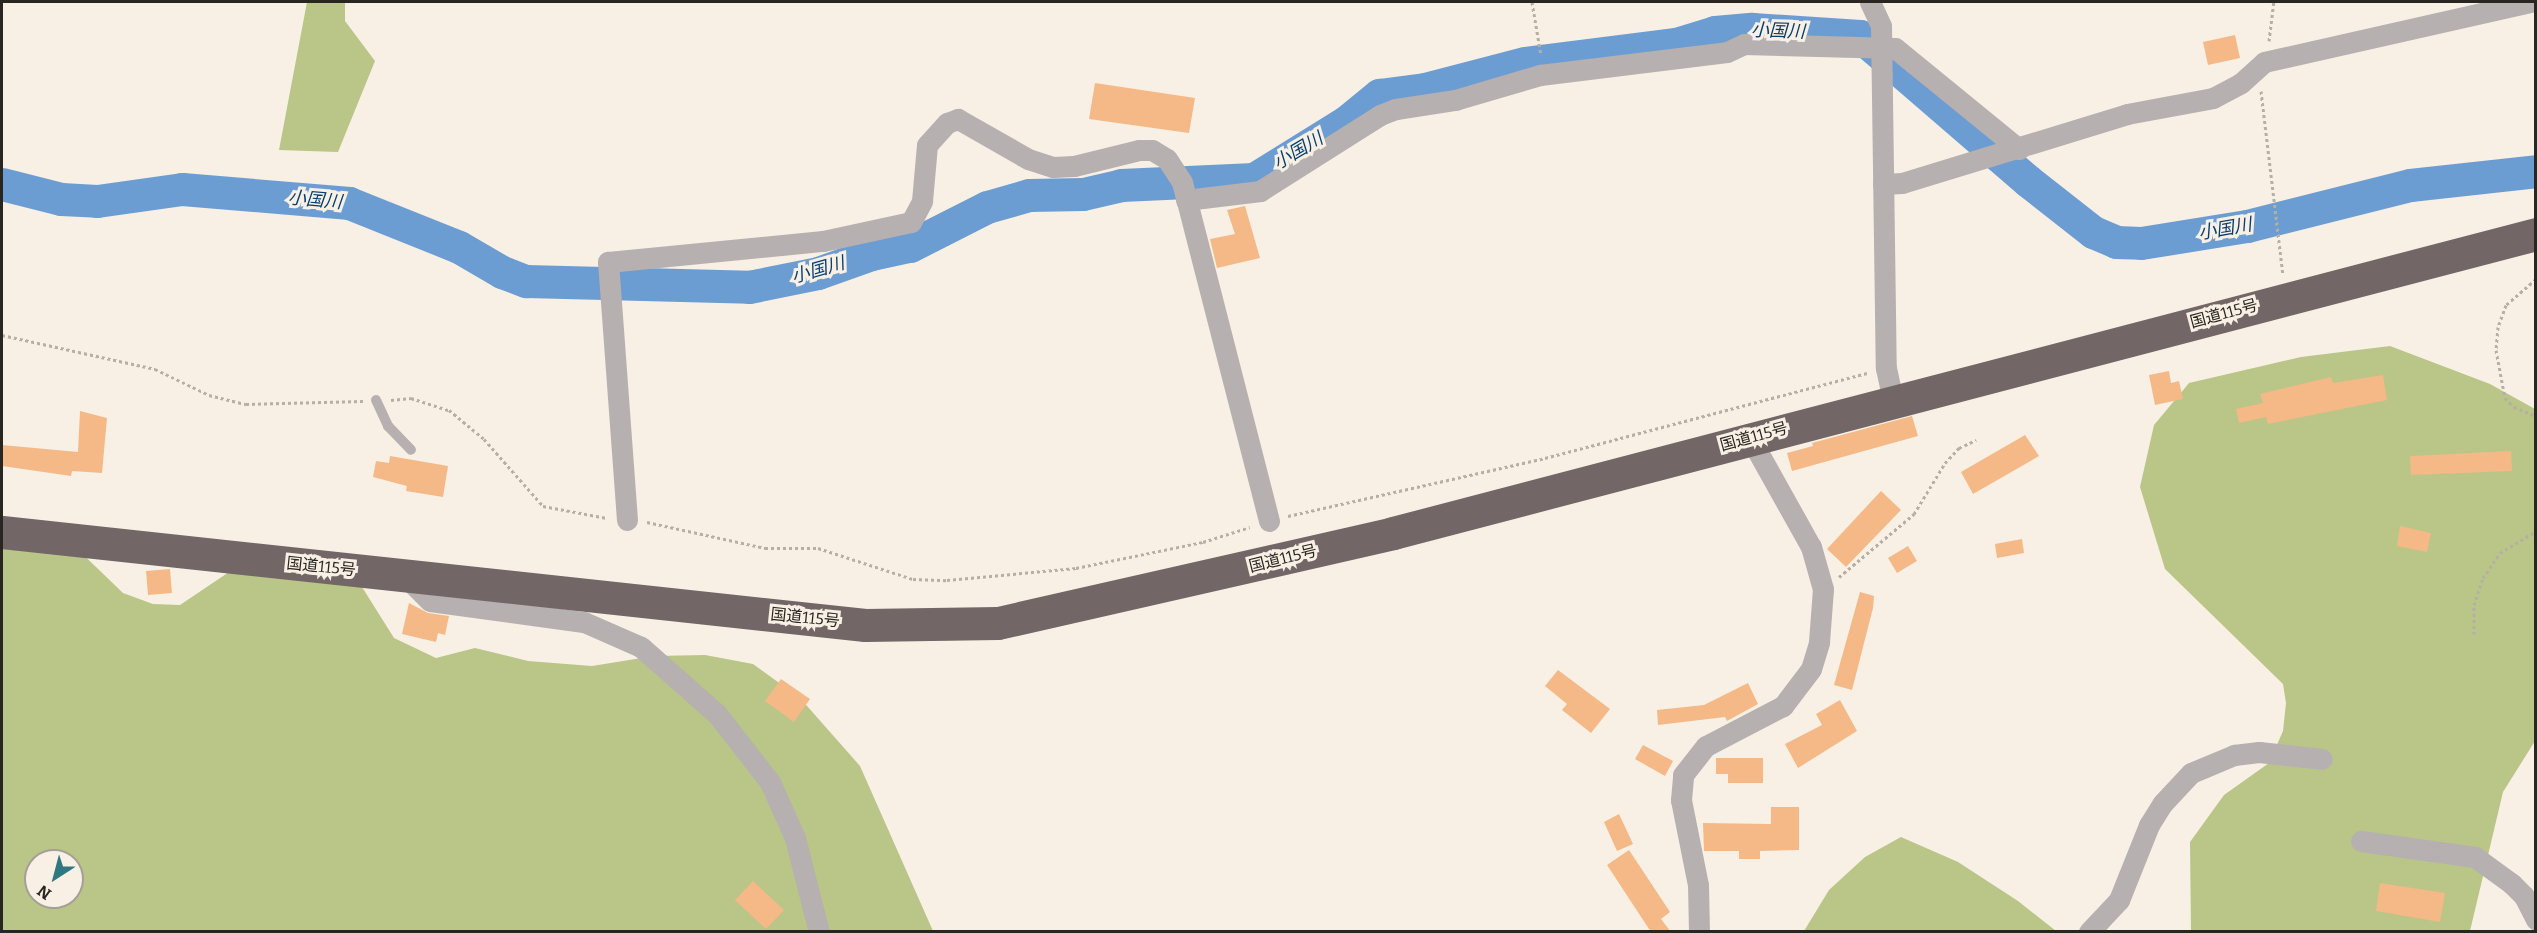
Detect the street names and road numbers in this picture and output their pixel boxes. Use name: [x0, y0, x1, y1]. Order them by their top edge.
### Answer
street label: 国道115号: [2188, 296, 2260, 332]
street label: 国道115号: [1718, 419, 1790, 455]
street label: 国道115号: [1247, 541, 1319, 577]
street label: 国道115号: [285, 554, 357, 580]
street label: 国道115号: [769, 605, 841, 631]

